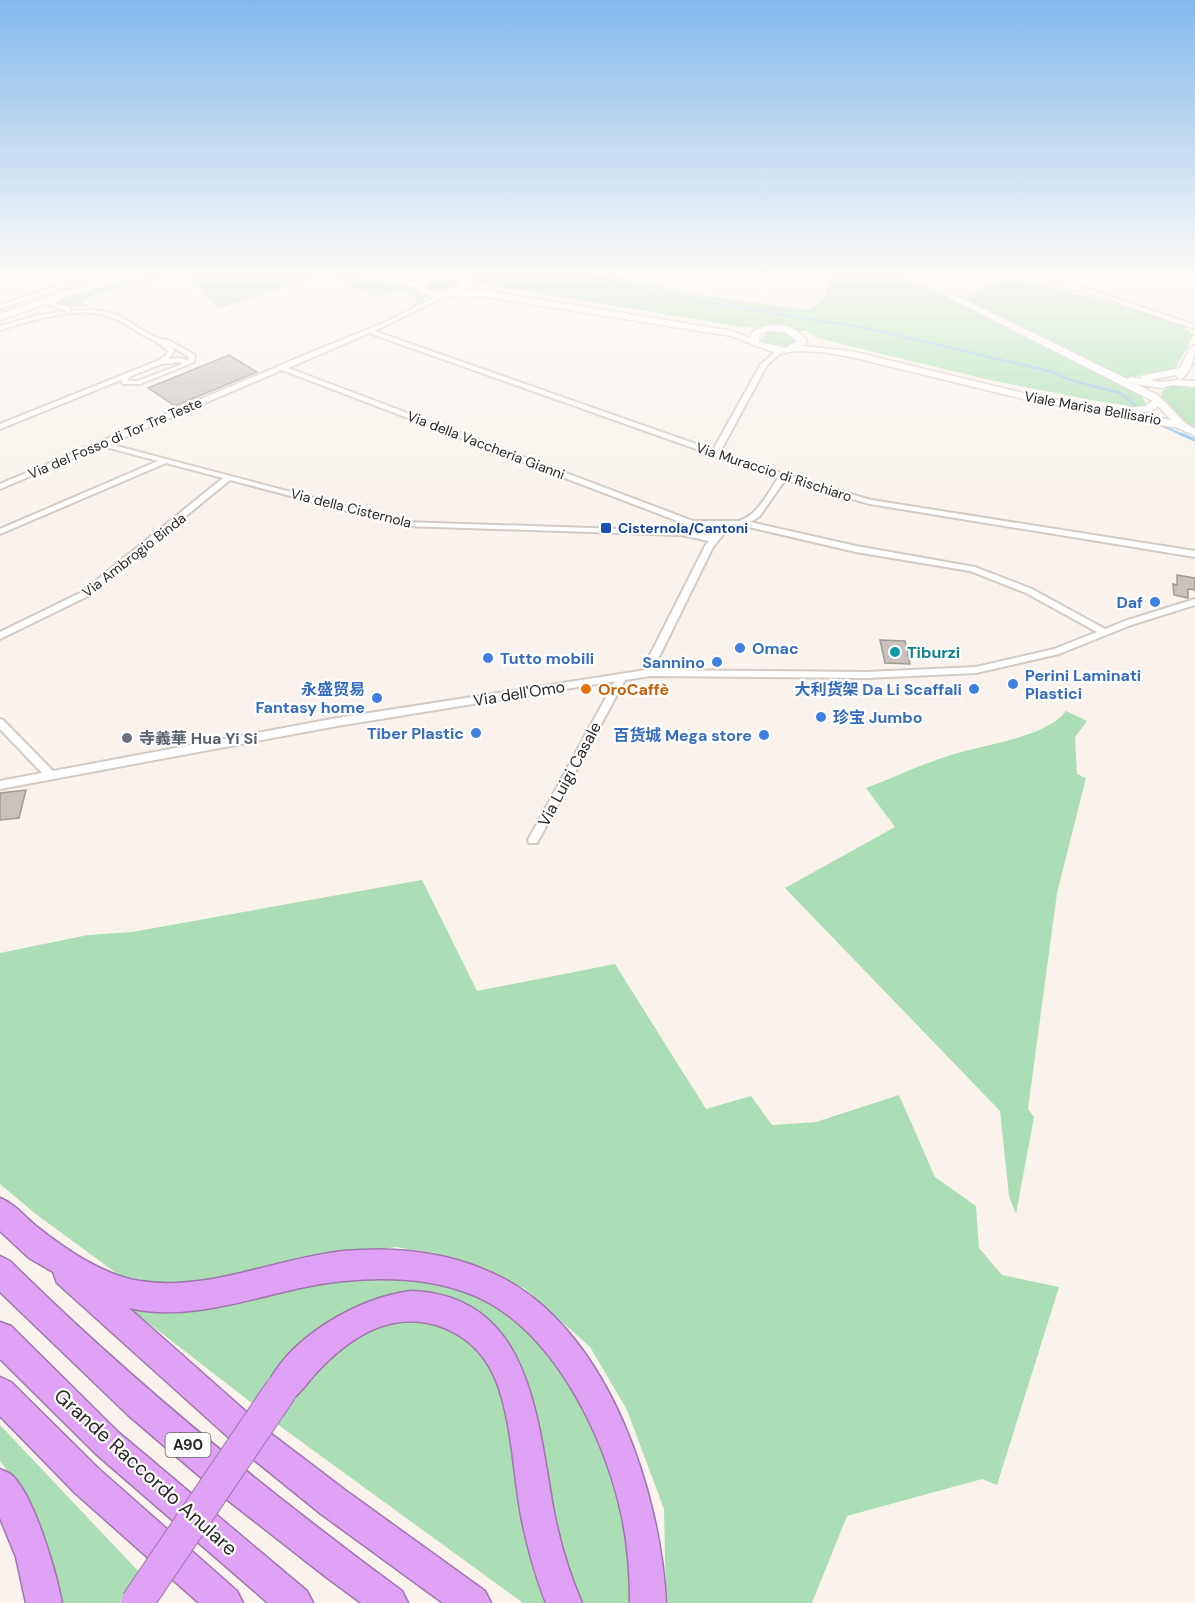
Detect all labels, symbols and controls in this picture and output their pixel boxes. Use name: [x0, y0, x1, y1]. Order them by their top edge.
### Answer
street label: Viale Marisa Bellisario: [1023, 387, 1163, 429]
street label: Via del Fosso di Tor Tre Teste: [25, 393, 205, 483]
street label: Via della Vaccheria Gianni: [405, 407, 567, 483]
street label: Via Muraccio di Rischiaro: [694, 438, 854, 506]
street label: Via della Cisternola: [289, 484, 413, 532]
street label: Via Ambrogio Binda: [78, 509, 190, 601]
place label: Cisternola/Cantoni: [618, 519, 748, 537]
marker: Cisternola/Cantoni: [599, 521, 613, 535]
place label: Daf: [1116, 592, 1143, 613]
marker: Daf: [1148, 595, 1162, 609]
place label: Omac: [752, 638, 799, 659]
marker: Omac: [733, 641, 747, 655]
place label: Tiburzi: [907, 642, 960, 663]
marker: Tiburzi: [888, 645, 902, 659]
place label: Tutto mobili: [500, 648, 594, 669]
marker: Tutto mobili: [481, 651, 495, 665]
place label: Sannino: [642, 652, 705, 673]
marker: Sannino: [710, 655, 724, 669]
place label: Perini Laminati Plastici: [1025, 665, 1141, 704]
street label: Via dell'Omo: [472, 676, 566, 711]
marker: Perini Laminati Plastici: [1006, 677, 1020, 691]
place label: 永盛贸易 Fantasy home: [255, 679, 365, 718]
place label: OroCaffè: [598, 679, 669, 700]
place label: 大利货架 Da Li Scaffali: [794, 679, 962, 700]
marker: OroCaffè: [579, 682, 593, 696]
marker: 大利货架 Da Li Scaffali: [967, 682, 981, 696]
marker: 永盛贸易 Fantasy home: [370, 691, 384, 705]
place label: 珍宝 Jumbo: [833, 707, 923, 728]
marker: 珍宝 Jumbo: [814, 710, 828, 724]
street label: Via Luigi Casale: [533, 718, 606, 830]
place label: Tiber Plastic: [367, 723, 464, 744]
place label: 百货城 Mega store: [613, 725, 752, 746]
marker: Tiber Plastic: [469, 726, 483, 740]
place label: 寺義華 Hua Yi Si: [139, 728, 258, 749]
marker: 百货城 Mega store: [757, 728, 771, 742]
marker: 寺義華 Hua Yi Si: [120, 731, 134, 745]
street label: Grande Raccordo Anulare: [49, 1383, 243, 1561]
road number: A90: [166, 1433, 210, 1457]

